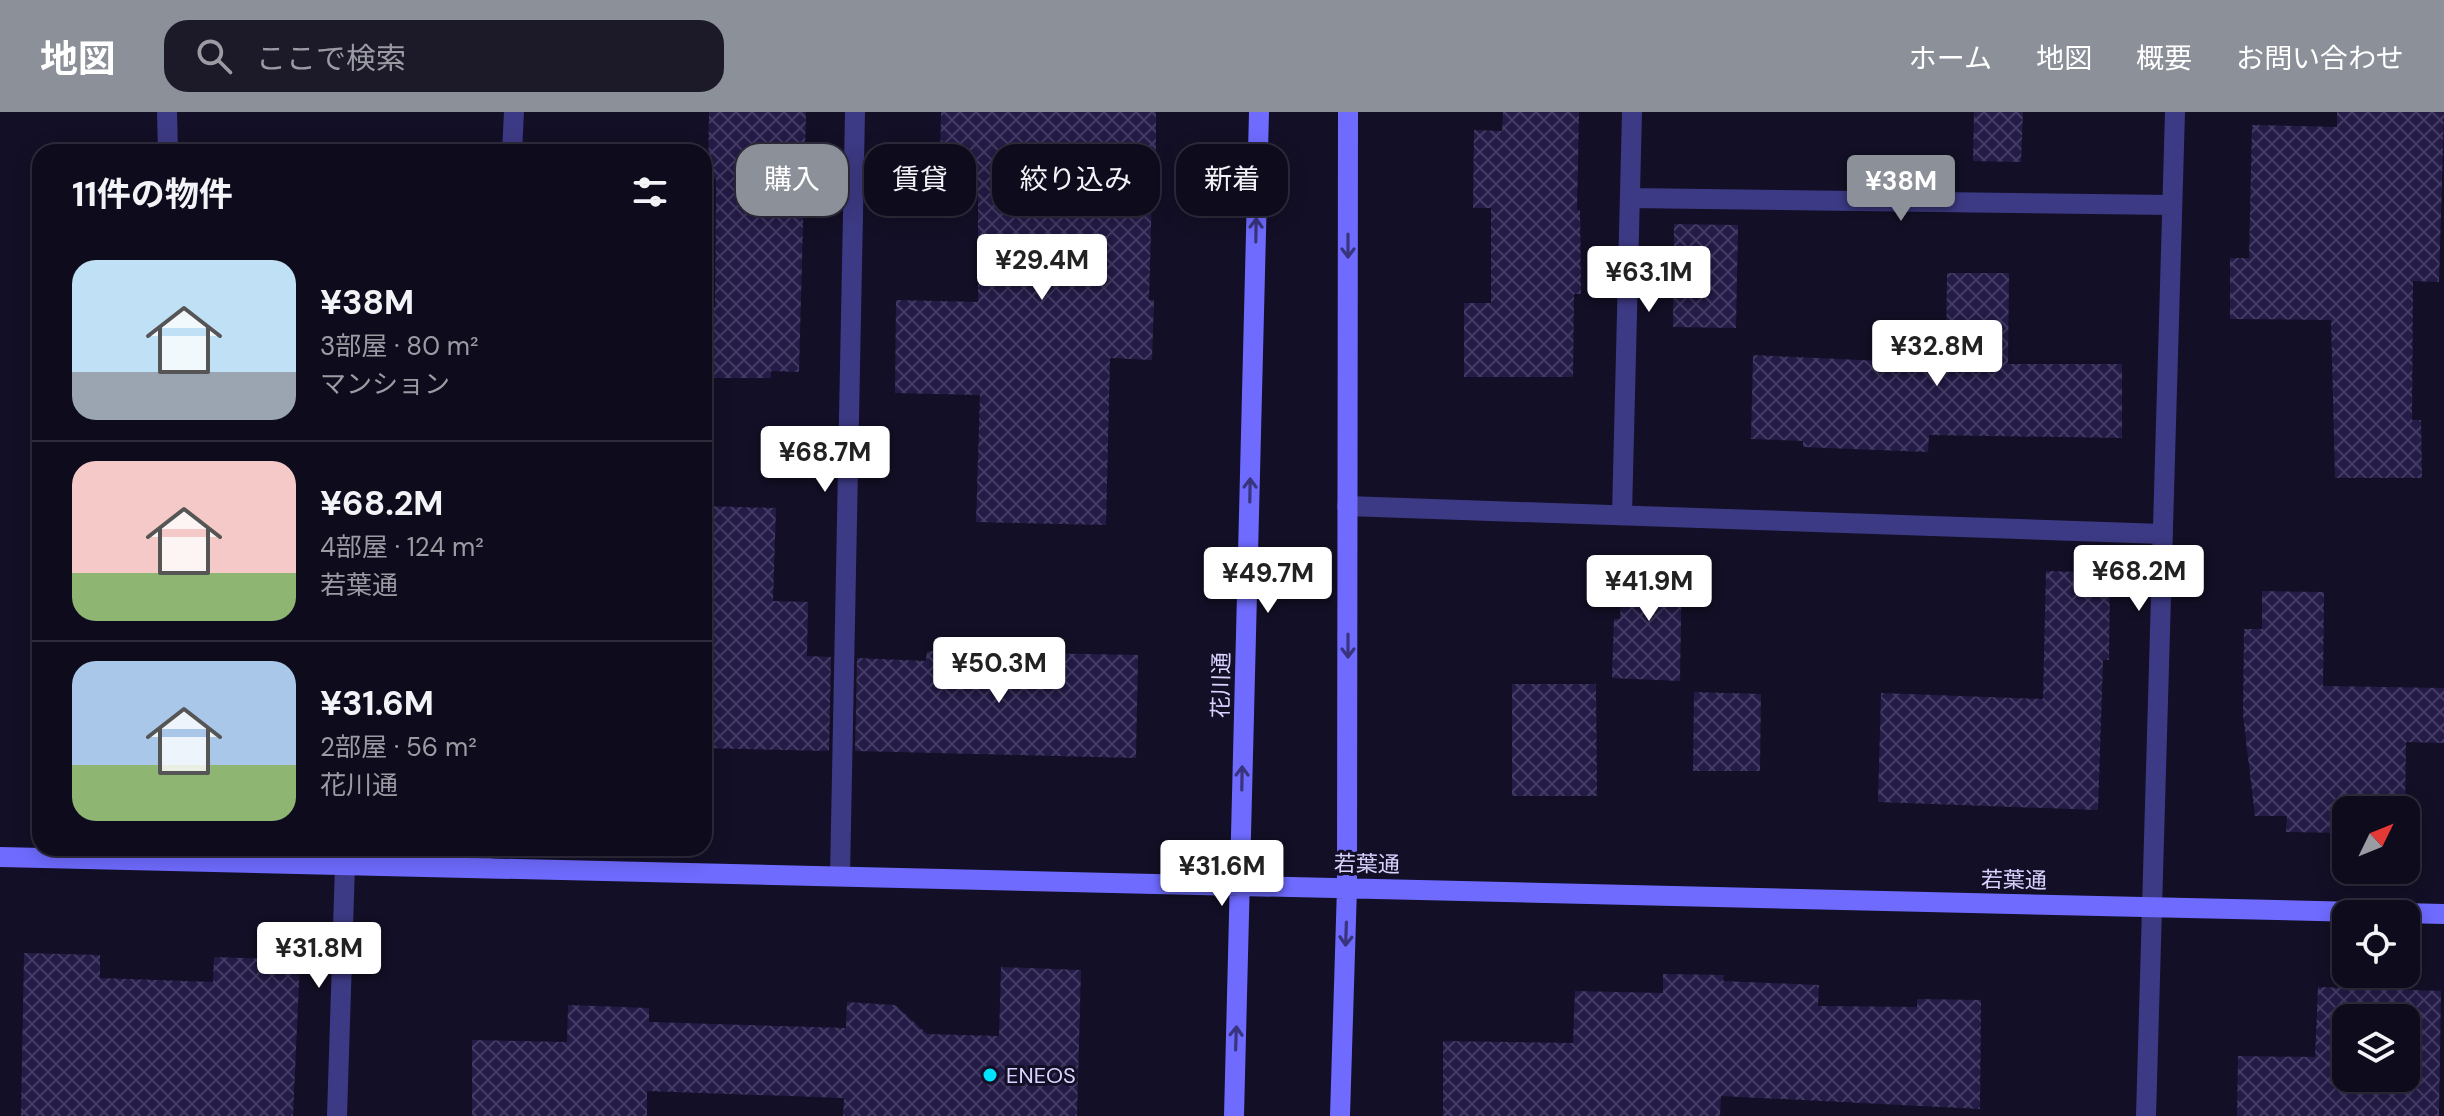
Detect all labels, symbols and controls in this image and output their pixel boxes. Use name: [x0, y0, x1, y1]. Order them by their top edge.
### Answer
search box: [164, 20, 724, 92]
text: 地図: [40, 34, 116, 84]
icon: search: [192, 34, 236, 78]
text: ここで検索: [256, 39, 406, 78]
text: ホーム: [1909, 40, 1992, 77]
text: 地図: [2036, 40, 2092, 77]
text: 概要: [2136, 40, 2192, 77]
text: お問い合わせ: [2236, 40, 2404, 77]
chip: 購入: [736, 144, 848, 216]
chip: 賃貸: [864, 144, 976, 216]
chip: 絞り込み: [992, 144, 1160, 216]
chip: 新着: [1176, 144, 1288, 216]
pin: ¥38M: [1854, 155, 1948, 223]
text: ¥38M: [1865, 164, 1937, 198]
icon: filters: [628, 170, 672, 214]
text: 11件の物件: [72, 172, 233, 217]
one-way arrow: [1249, 217, 1264, 244]
one-way arrow: [1340, 232, 1356, 259]
pin: ¥29.4M: [977, 234, 1107, 302]
text: ¥29.4M: [995, 243, 1089, 277]
pin: ¥63.1M: [1584, 246, 1714, 314]
text: ¥63.1M: [1605, 255, 1693, 289]
text: ¥38M: [320, 280, 414, 325]
icon: home: [136, 292, 232, 388]
pin: ¥32.8M: [1872, 320, 2002, 388]
text: 3部屋 · 80 m²: [320, 329, 479, 363]
text: ¥32.8M: [1890, 329, 1984, 363]
text: マンション: [320, 367, 450, 401]
pin: ¥68.7M: [760, 426, 890, 494]
text: ¥68.7M: [779, 435, 871, 469]
one-way arrow: [1242, 477, 1257, 504]
text: ¥68.2M: [320, 481, 444, 526]
icon: home: [136, 493, 232, 589]
text: 4部屋 · 124 m²: [320, 530, 484, 564]
pin: ¥68.2M: [2074, 545, 2204, 613]
pin: ¥49.7M: [1203, 547, 1333, 615]
text: ¥68.2M: [2092, 554, 2186, 588]
pin: ¥41.9M: [1584, 555, 1714, 623]
text: ¥49.7M: [1222, 556, 1314, 590]
text: ¥41.9M: [1605, 564, 1693, 598]
text: 若葉通: [320, 568, 398, 602]
one-way arrow: [1340, 632, 1356, 659]
pin: ¥50.3M: [934, 637, 1064, 705]
text: ¥50.3M: [951, 646, 1047, 680]
street label: 花川通: [1206, 652, 1236, 718]
text: ¥31.6M: [320, 681, 434, 726]
icon: home: [136, 693, 232, 789]
text: 2部屋 · 56 m²: [320, 730, 477, 764]
one-way arrow: [1235, 765, 1250, 792]
text: 花川通: [320, 768, 398, 802]
north arrow: [2332, 796, 2420, 884]
map controls: [2332, 796, 2420, 1092]
pin: ¥31.6M: [1157, 840, 1287, 908]
text: ¥31.6M: [1178, 849, 1266, 883]
street label: 若葉通: [1334, 849, 1400, 879]
street label: 若葉通: [1981, 865, 2047, 895]
button: locate: [2332, 900, 2420, 988]
one-way arrow: [1338, 920, 1353, 947]
pin: ¥31.8M: [254, 922, 384, 990]
text: ¥31.8M: [275, 931, 363, 965]
button: layers: [2332, 1004, 2420, 1092]
one-way arrow: [1229, 1025, 1244, 1052]
place label: ENEOS: [1006, 1061, 1076, 1090]
marker: ENEOS: [981, 1066, 999, 1084]

